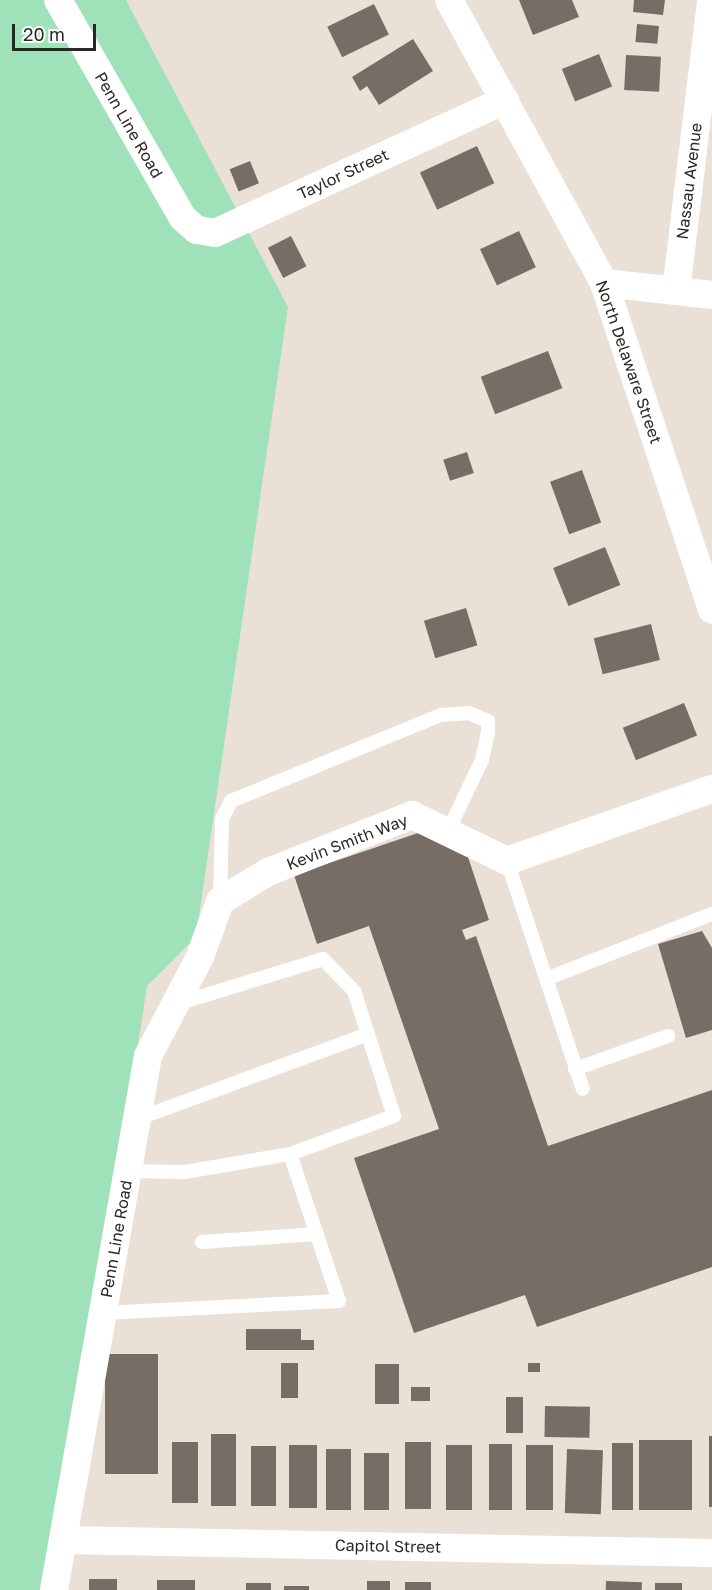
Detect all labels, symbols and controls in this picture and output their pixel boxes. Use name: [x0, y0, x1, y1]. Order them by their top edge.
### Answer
scale bar: [15, 12, 99, 50]
text: 20 m: [23, 23, 65, 45]
street label: Penn Line Road: [91, 69, 167, 181]
street label: Nassau Avenue: [672, 122, 706, 240]
street label: Taylor Street: [294, 145, 392, 203]
street label: North Delaware Street: [592, 278, 666, 446]
street label: Kevin Smith Way: [284, 810, 410, 874]
street label: Penn Line Road: [96, 1179, 136, 1299]
street label: Capitol Street: [335, 1535, 441, 1557]

